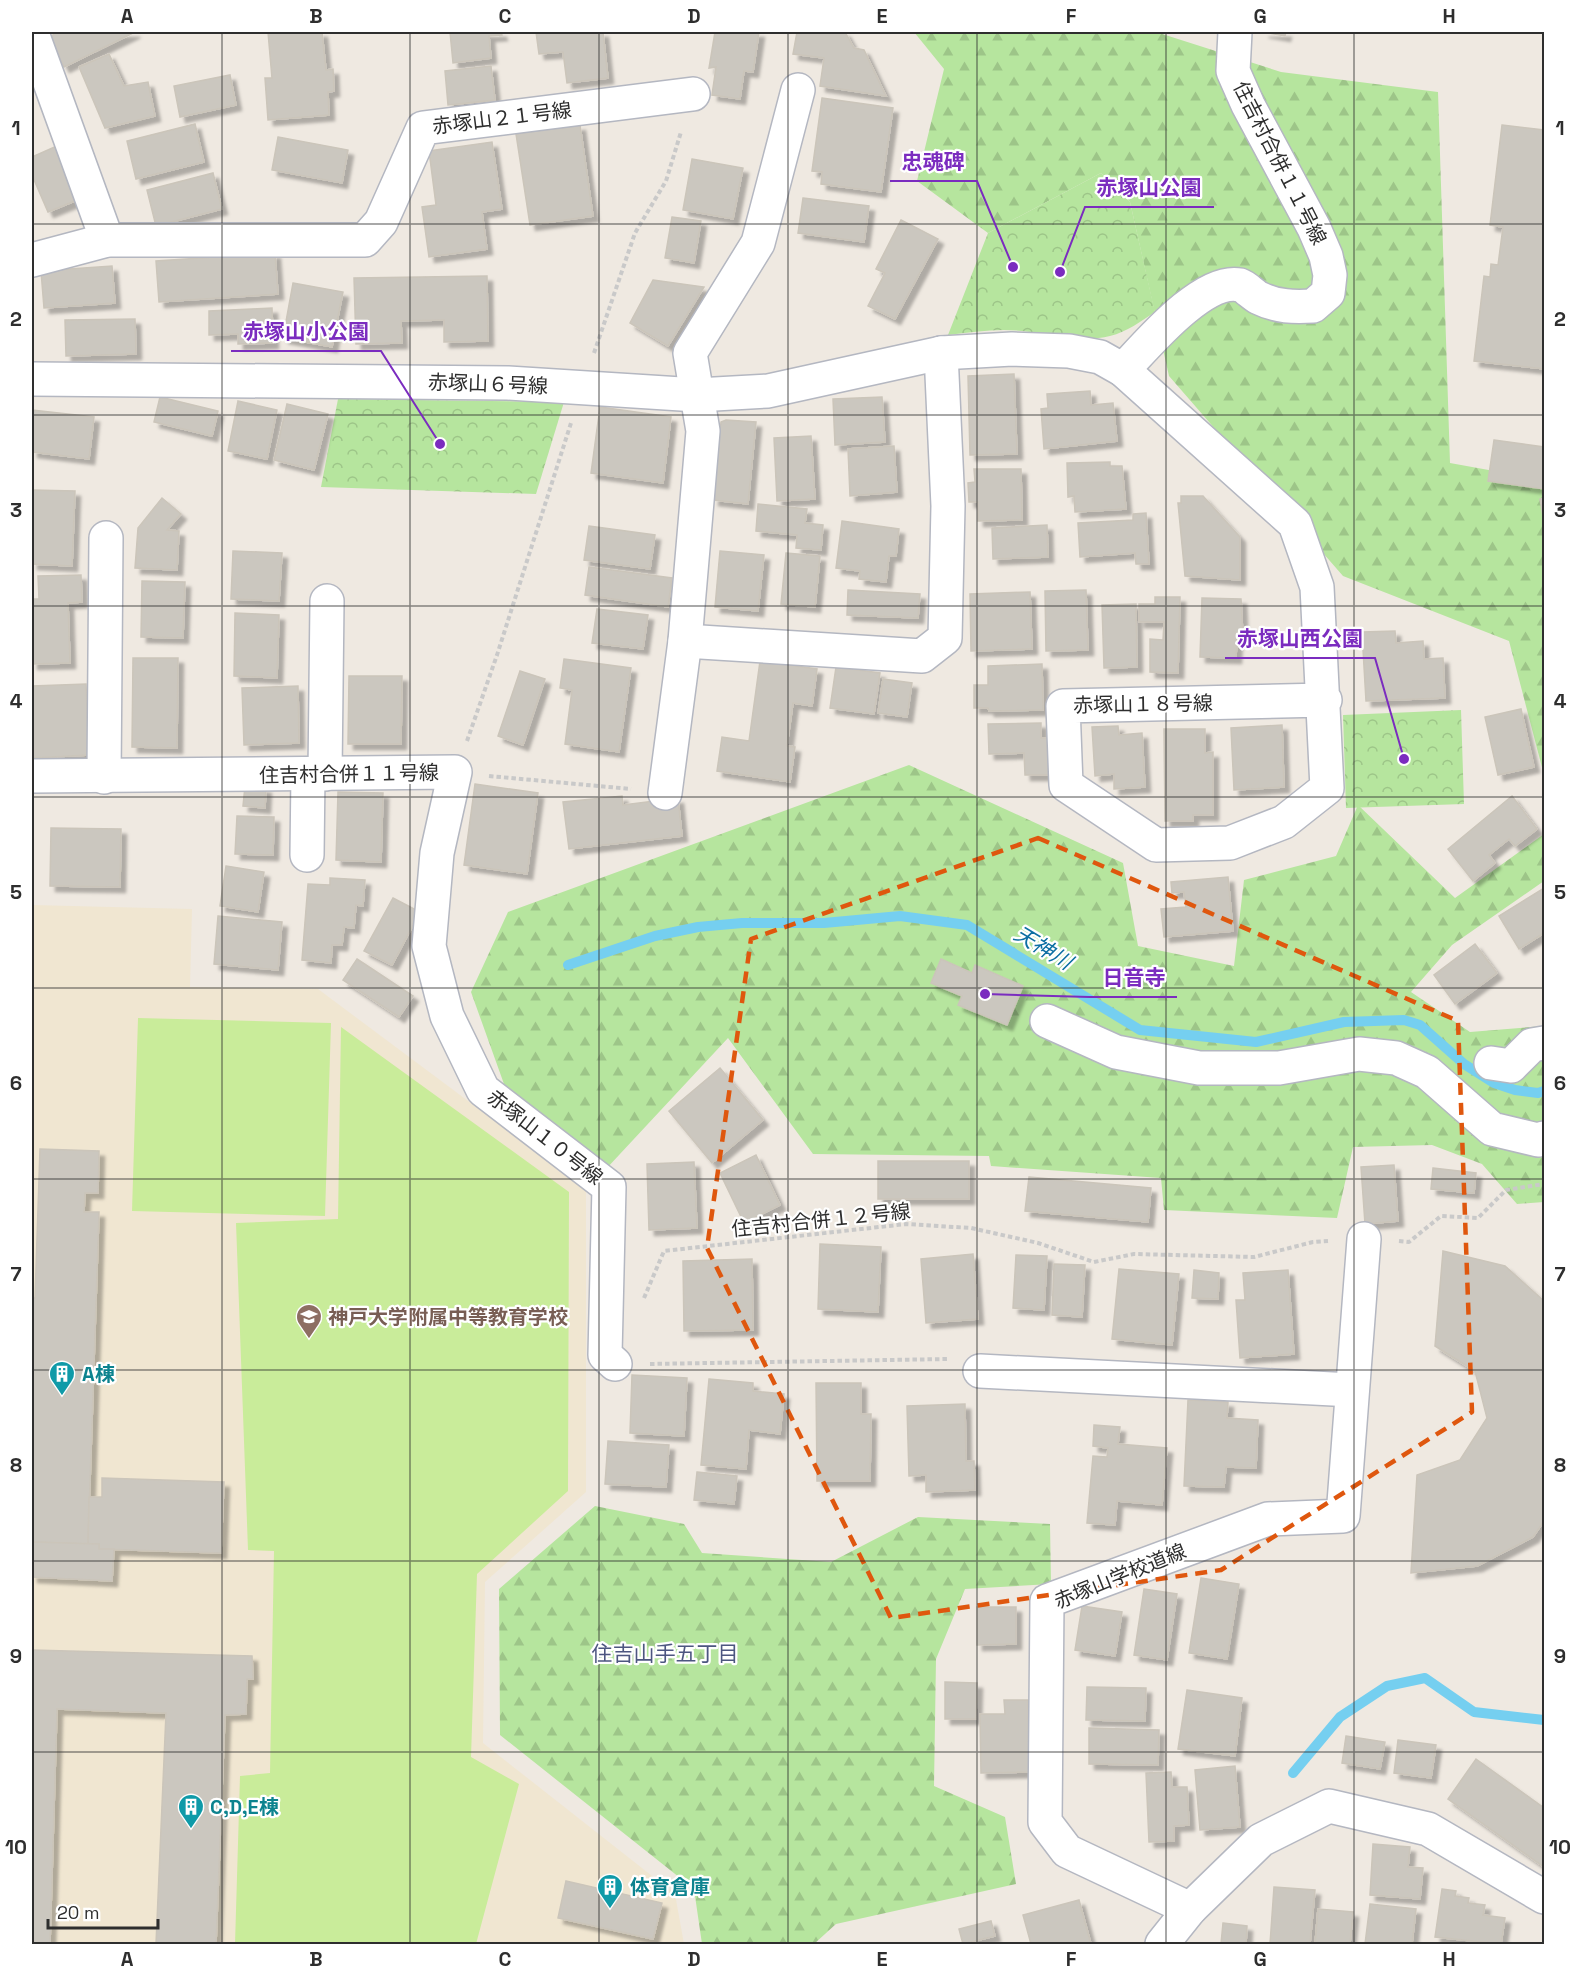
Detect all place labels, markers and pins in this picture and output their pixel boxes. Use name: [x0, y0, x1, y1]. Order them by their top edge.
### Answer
callout: 忠魂碑: [890, 142, 977, 181]
callout: 赤塚山公園: [1085, 168, 1214, 207]
callout: 赤塚山小公園: [231, 312, 381, 351]
callout: 赤塚山西公園: [1225, 619, 1375, 658]
callout: 日音寺: [1090, 958, 1177, 997]
school or university icon: 神戸大学附属中等教育学校: [294, 1302, 324, 1340]
place label: 神戸大学附属中等教育学校: [328, 1304, 568, 1330]
building icon: A棟: [47, 1359, 77, 1397]
place label: A棟: [82, 1361, 115, 1387]
building icon: C,D,E棟: [176, 1792, 206, 1830]
place label: C,D,E棟: [210, 1794, 279, 1820]
building icon: 体育倉庫: [595, 1872, 625, 1910]
place label: 体育倉庫: [630, 1874, 710, 1900]

